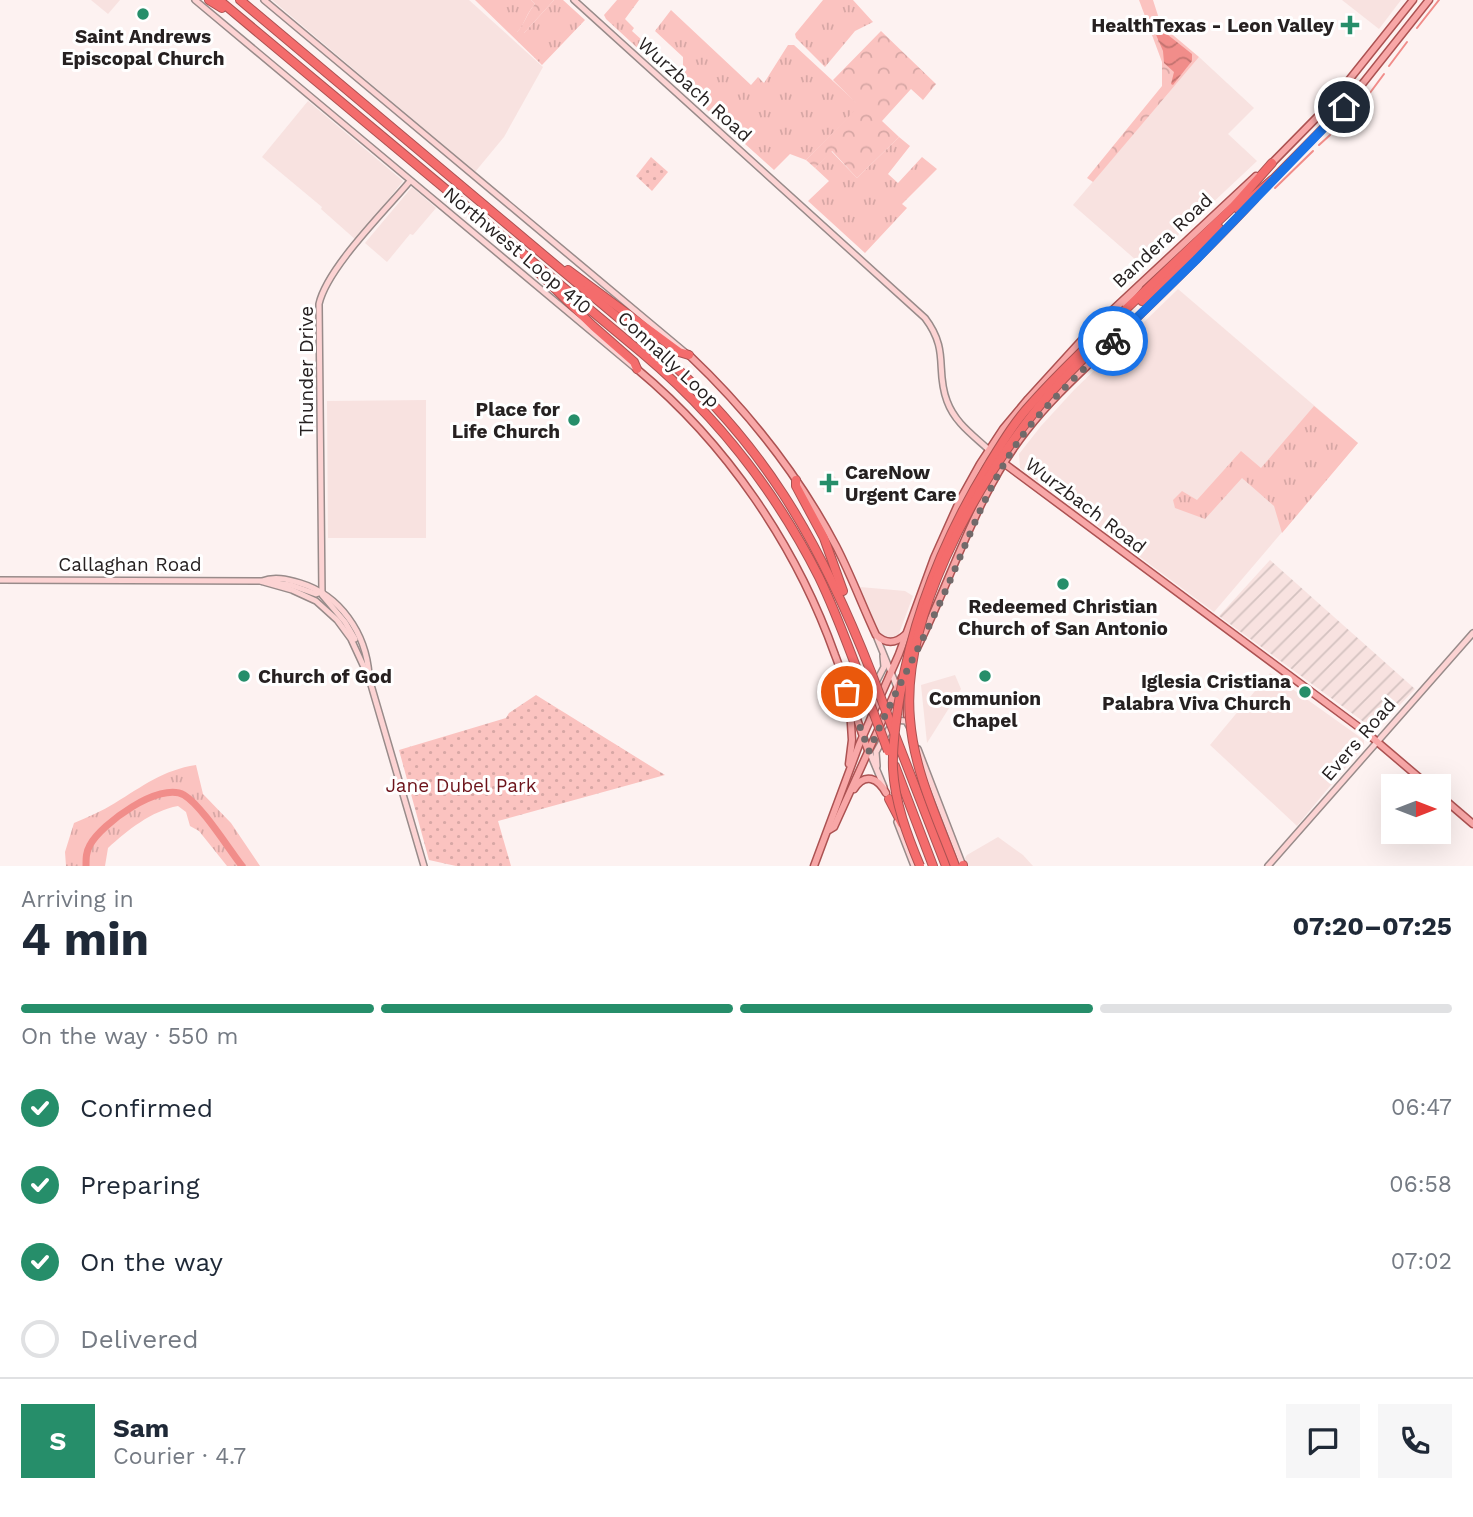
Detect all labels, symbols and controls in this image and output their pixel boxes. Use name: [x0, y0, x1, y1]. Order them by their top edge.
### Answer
marker: Saint Andrews Episcopal Church: [135, 6, 151, 22]
place label: HealthTexas - Leon Valley: [1091, 14, 1334, 37]
marker: HealthTexas - Leon Valley: [1340, 15, 1360, 35]
place label: Saint Andrews Episcopal Church: [62, 25, 224, 70]
street label: Wurzbach Road: [633, 32, 756, 147]
pin: [1314, 77, 1374, 137]
icon: home: [1325, 88, 1363, 126]
street label: Northwest Loop 410: [439, 182, 596, 319]
street label: Bandera Road: [1108, 188, 1217, 293]
street label: Thunder Drive: [295, 306, 318, 436]
street label: Connally Loop: [613, 306, 725, 413]
courier: [1078, 306, 1148, 376]
icon: bike: [1094, 322, 1132, 360]
place label: Place for Life Church: [452, 398, 561, 443]
marker: Place for Life Church: [566, 412, 582, 428]
street label: Wurzbach Road: [1021, 452, 1151, 558]
place label: CareNow Urgent Care: [845, 461, 957, 506]
marker: CareNow Urgent Care: [819, 473, 839, 493]
street label: Callaghan Road: [58, 553, 202, 576]
marker: Redeemed Christian Church of San Antonio: [1055, 576, 1071, 592]
place label: Redeemed Christian Church of San Antonio: [958, 595, 1168, 640]
pin: [817, 662, 877, 722]
place label: Church of God: [258, 665, 392, 688]
marker: Church of God: [236, 668, 252, 684]
marker: Communion Chapel: [977, 668, 993, 684]
place label: Iglesia Cristiana Palabra Viva Church: [1102, 670, 1291, 715]
icon: bag: [828, 673, 866, 711]
marker: Iglesia Cristiana Palabra Viva Church: [1297, 684, 1313, 700]
place label: Communion Chapel: [929, 687, 1041, 732]
street label: Evers Road: [1316, 693, 1401, 786]
park label: Jane Dubel Park: [385, 774, 537, 797]
north arrow: [1381, 774, 1451, 844]
map controls: [1381, 774, 1451, 844]
text: Arriving in: [21, 886, 134, 913]
text: 07:20–07:25: [1293, 911, 1452, 941]
text: 4 min: [21, 912, 149, 966]
text: On the way · 550 m: [21, 1023, 239, 1050]
icon: check: [21, 1089, 59, 1127]
text: Confirmed: [80, 1093, 213, 1123]
text: 06:47: [1391, 1094, 1452, 1121]
icon: check: [21, 1166, 59, 1204]
text: Preparing: [80, 1170, 200, 1200]
text: 06:58: [1389, 1171, 1452, 1198]
icon: check: [21, 1243, 59, 1281]
text: On the way: [80, 1247, 223, 1277]
text: 07:02: [1391, 1248, 1452, 1275]
text: Delivered: [80, 1324, 199, 1354]
button: chat: [1286, 1404, 1360, 1478]
button: phone: [1378, 1404, 1452, 1478]
text: Sam: [113, 1413, 169, 1443]
text: S: [50, 1426, 66, 1456]
text: Courier · 4.7: [113, 1443, 246, 1470]

